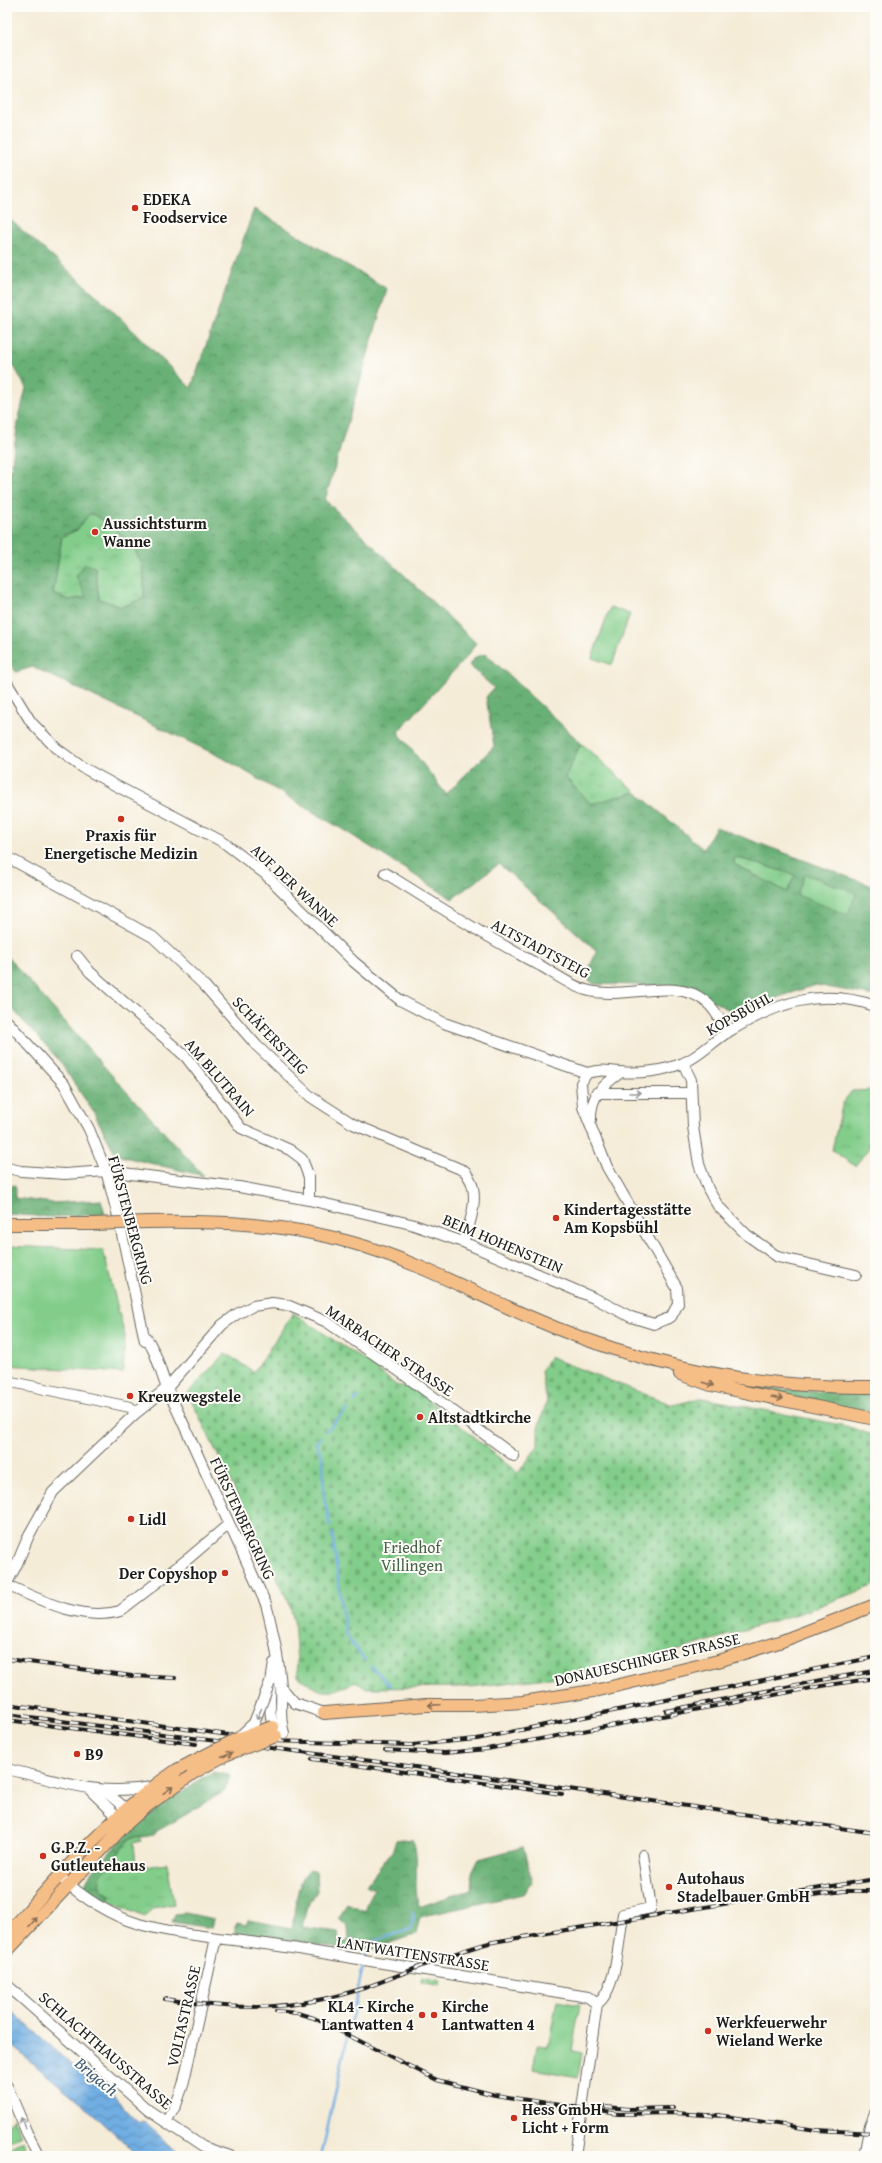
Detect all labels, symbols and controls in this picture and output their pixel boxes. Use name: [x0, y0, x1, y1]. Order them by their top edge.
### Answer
place label: EDEKA Foodservice: [143, 187, 227, 229]
marker: EDEKA Foodservice: [130, 203, 140, 213]
place label: Aussichtsturm Wanne: [103, 511, 207, 553]
marker: Aussichtsturm Wanne: [90, 527, 100, 537]
marker: Praxis für Energetische Medizin: [116, 814, 126, 824]
place label: Praxis für Energetische Medizin: [44, 823, 198, 865]
street label: AUF DER WANNE: [246, 838, 344, 932]
street label: ALTSTADTSTEIG: [487, 912, 595, 984]
street label: KOPSBÜHL: [701, 985, 777, 1041]
street label: SCHÄFERSTEIG: [227, 990, 315, 1080]
street label: AM BLUTRAIN: [179, 1033, 261, 1122]
one-way arrow: [628, 1089, 641, 1097]
street label: FÜRSTENBERGRING: [102, 1153, 160, 1288]
place label: Kindertagesstätte Am Kopsbühl: [564, 1197, 692, 1239]
street label: BEIM HOHENSTEIN: [439, 1207, 567, 1279]
marker: Kindertagesstätte Am Kopsbühl: [551, 1213, 561, 1223]
street label: MARBACHER STRASSE: [321, 1298, 459, 1402]
one-way arrow: [702, 1381, 715, 1388]
place label: Kreuzwegstele: [138, 1384, 241, 1408]
marker: Kreuzwegstele: [125, 1391, 135, 1401]
one-way arrow: [770, 1394, 783, 1402]
place label: Altstadtkirche: [428, 1405, 531, 1429]
marker: Altstadtkirche: [415, 1412, 425, 1422]
street label: FÜRSTENBERGRING: [204, 1453, 282, 1584]
place label: Lidl: [139, 1507, 166, 1531]
marker: Lidl: [126, 1514, 136, 1524]
park label: Friedhof Villingen: [381, 1535, 443, 1577]
place label: Der Copyshop: [119, 1561, 217, 1585]
marker: Der Copyshop: [220, 1568, 230, 1578]
street label: DONAUESCHINGER STRASSE: [552, 1626, 742, 1692]
one-way arrow: [428, 1701, 441, 1709]
one-way arrow: [255, 1707, 262, 1719]
place label: B9: [85, 1742, 103, 1766]
marker: B9: [72, 1749, 82, 1759]
one-way arrow: [221, 1750, 233, 1758]
one-way arrow: [162, 1786, 173, 1794]
place label: G.P.Z. - Gutleutehaus: [51, 1835, 146, 1877]
marker: G.P.Z. - Gutleutehaus: [38, 1851, 48, 1861]
place label: Autohaus Stadelbauer GmbH: [677, 1866, 810, 1908]
marker: Autohaus Stadelbauer GmbH: [664, 1882, 674, 1892]
one-way arrow: [28, 1917, 38, 1927]
street label: LANTWATTENSTRASSE: [335, 1929, 491, 1977]
street label: VOLTASTRASSE: [160, 1963, 206, 2069]
street label: SCHLACHTHAUSSTRASSE: [34, 1985, 178, 2115]
place label: KL4 - Kirche Lantwatten 4: [321, 1994, 414, 2036]
place label: Kirche Lantwatten 4: [442, 1994, 535, 2036]
marker: KL4 - Kirche Lantwatten 4: [417, 2010, 427, 2020]
marker: Kirche Lantwatten 4: [429, 2010, 439, 2020]
place label: Werkfeuerwehr Wieland Werke: [716, 2010, 828, 2052]
marker: Werkfeuerwehr Wieland Werke: [703, 2026, 713, 2036]
water label: Brigach: [69, 2050, 125, 2102]
place label: Hess GmbH Licht + Form: [522, 2097, 609, 2139]
marker: Hess GmbH Licht + Form: [509, 2113, 519, 2123]
one-way arrow: [19, 2117, 26, 2130]

